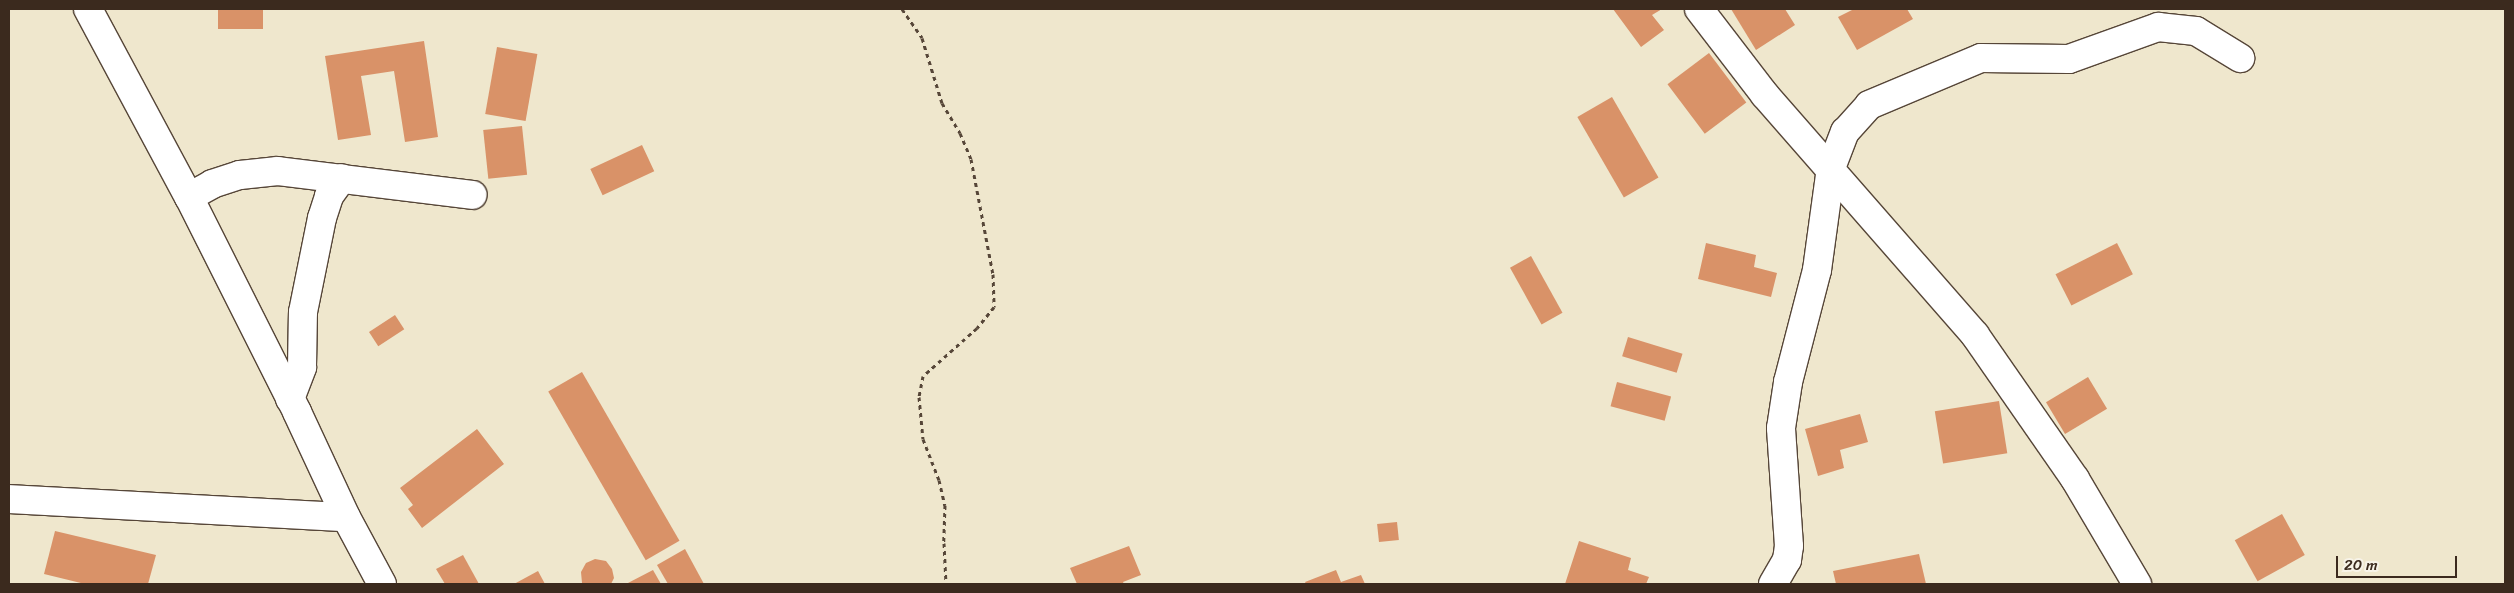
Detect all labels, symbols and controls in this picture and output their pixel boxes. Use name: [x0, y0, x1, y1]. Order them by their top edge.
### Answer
scale bar: [2339, 546, 2460, 578]
text: 20 m: [2344, 552, 2378, 578]

